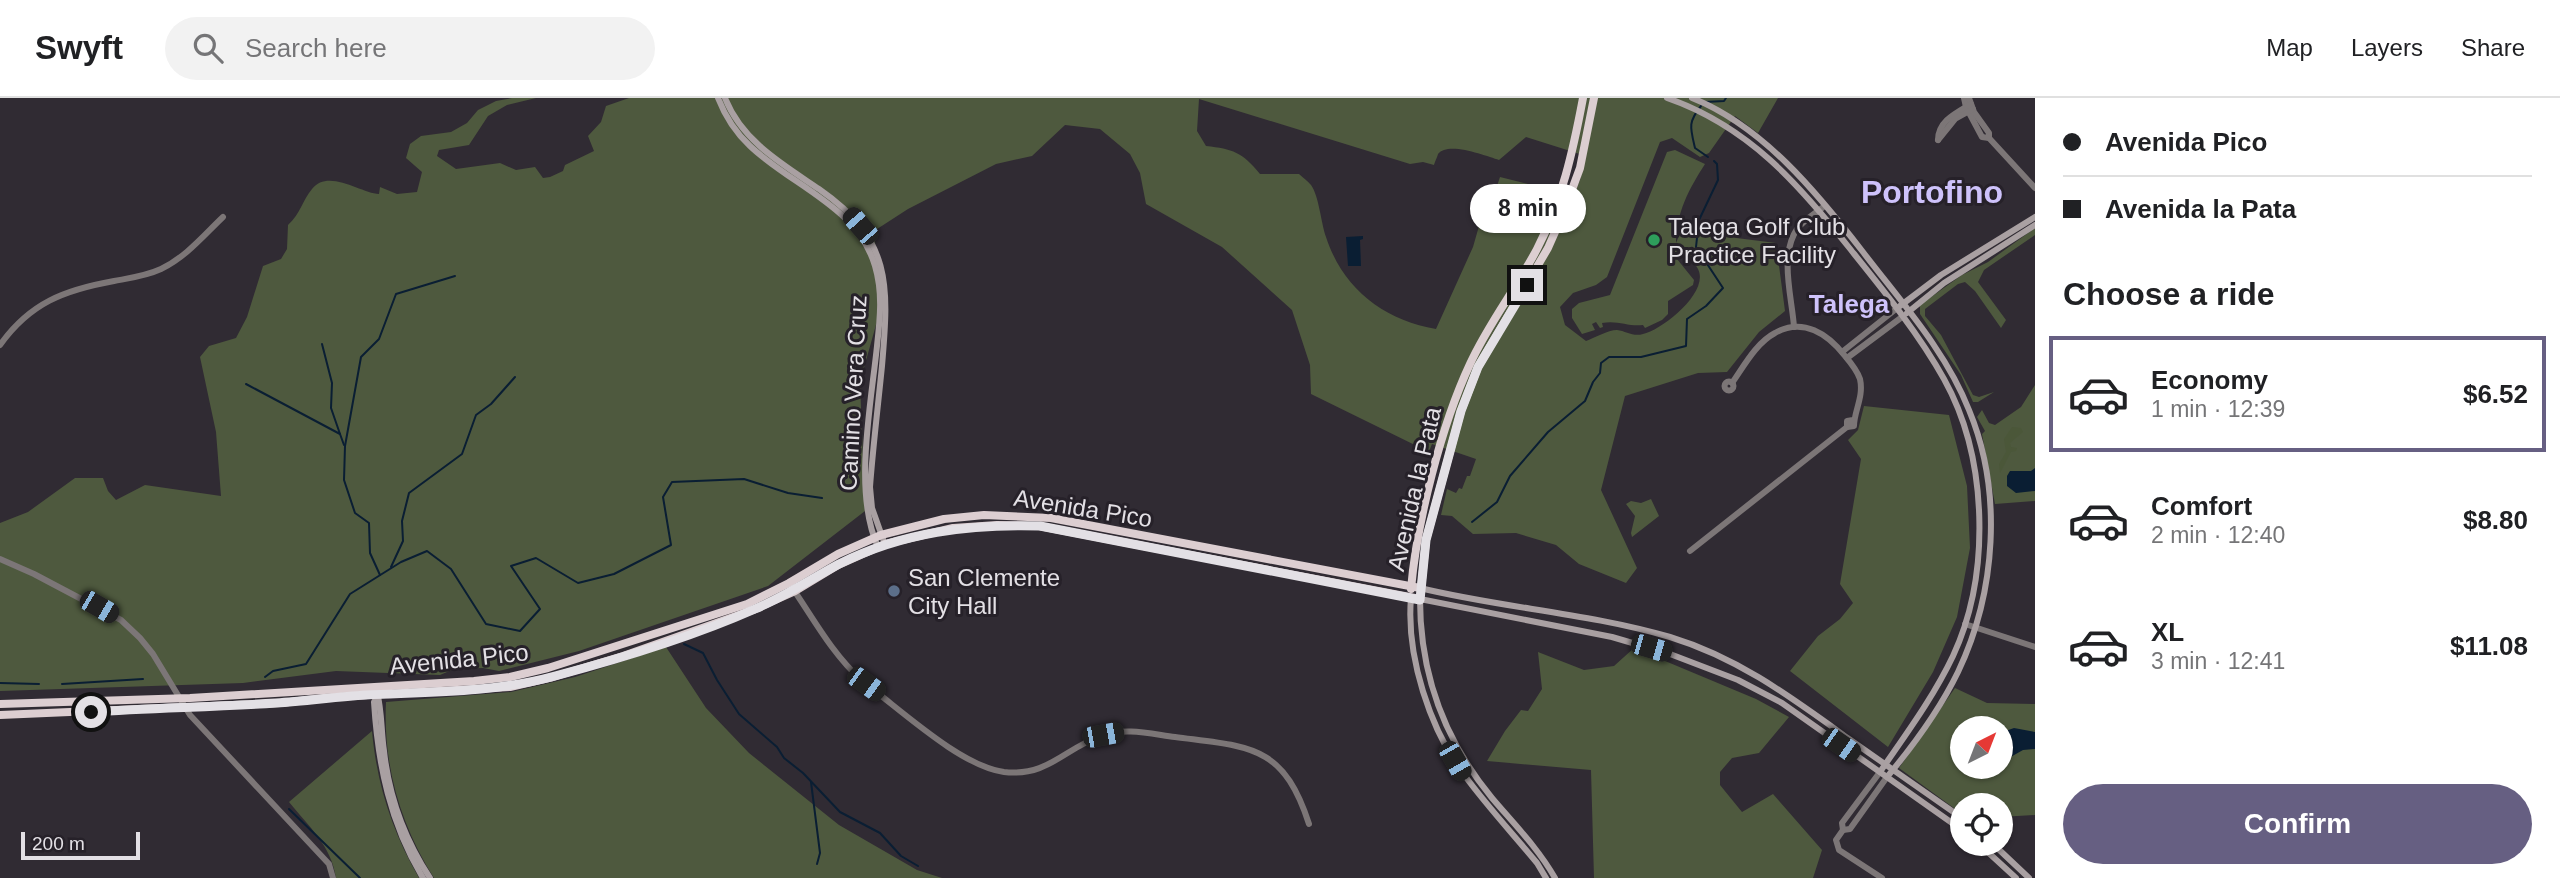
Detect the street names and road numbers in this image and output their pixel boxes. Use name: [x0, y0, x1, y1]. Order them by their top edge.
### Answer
street label: Camino Vera Cruz: [834, 294, 872, 492]
street label: Avenida la Pata: [1382, 404, 1446, 574]
street label: Avenida Pico: [1012, 484, 1154, 532]
street label: Avenida Pico: [388, 638, 530, 680]

